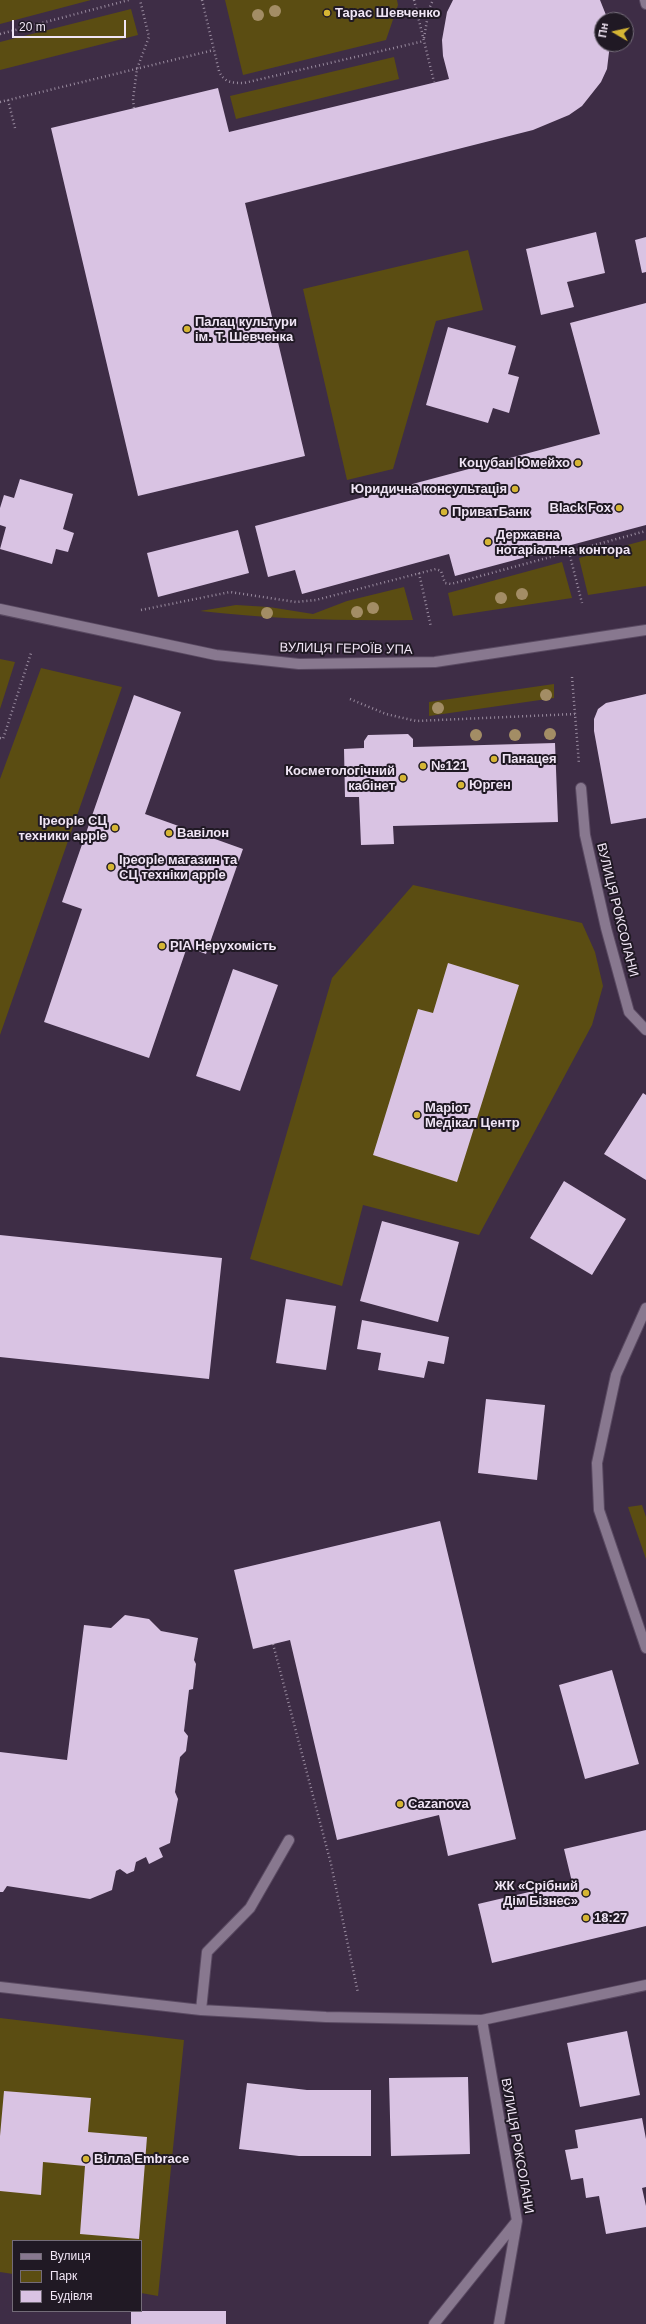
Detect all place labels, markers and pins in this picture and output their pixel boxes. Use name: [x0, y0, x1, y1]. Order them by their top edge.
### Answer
place label: Тарас Шевченко: [335, 5, 441, 21]
marker: Тарас Шевченко: [322, 8, 332, 18]
place label: Палац культури ім. Т. Шевченка: [195, 314, 297, 345]
marker: Палац культури ім. Т. Шевченка: [182, 324, 192, 334]
place label: Коцубан Юмейхо: [459, 455, 570, 471]
marker: Коцубан Юмейхо: [573, 458, 583, 468]
place label: Юридична консультація: [351, 481, 507, 497]
marker: Юридична консультація: [510, 484, 520, 494]
place label: Black Fox: [550, 500, 611, 516]
marker: Black Fox: [614, 503, 624, 513]
place label: ПриватБанк: [452, 504, 530, 520]
marker: ПриватБанк: [439, 507, 449, 517]
place label: Державна нотаріальна контора: [496, 527, 630, 558]
marker: Державна нотаріальна контора: [483, 537, 493, 547]
place label: Панацея: [502, 751, 556, 767]
marker: Панацея: [489, 754, 499, 764]
place label: №121: [431, 758, 467, 774]
marker: №121: [418, 761, 428, 771]
place label: Косметологічний кабінет: [285, 763, 395, 794]
marker: Косметологічний кабінет: [398, 773, 408, 783]
place label: Юрген: [469, 777, 511, 793]
marker: Юрген: [456, 780, 466, 790]
place label: Ipeople СЦ техники apple: [18, 813, 107, 844]
marker: Ipeople СЦ техники apple: [110, 823, 120, 833]
place label: Вавілон: [177, 825, 229, 841]
marker: Вавілон: [164, 828, 174, 838]
place label: Ipeople магазин та СЦ техніки apple: [119, 852, 237, 883]
marker: Ipeople магазин та СЦ техніки apple: [106, 862, 116, 872]
place label: РІА Нерухомість: [170, 938, 277, 954]
marker: РІА Нерухомість: [157, 941, 167, 951]
place label: Маріот Медікал Центр: [425, 1100, 520, 1131]
marker: Маріот Медікал Центр: [412, 1110, 422, 1120]
place label: Cazanova: [408, 1796, 469, 1812]
marker: Cazanova: [395, 1799, 405, 1809]
place label: ЖК «Срібний Дім Бізнес»: [495, 1878, 578, 1909]
marker: ЖК «Срібний Дім Бізнес»: [581, 1888, 591, 1898]
place label: 18:27: [594, 1910, 627, 1926]
marker: 18:27: [581, 1913, 591, 1923]
place label: Вілла Embrace: [94, 2151, 189, 2167]
marker: Вілла Embrace: [81, 2154, 91, 2164]

